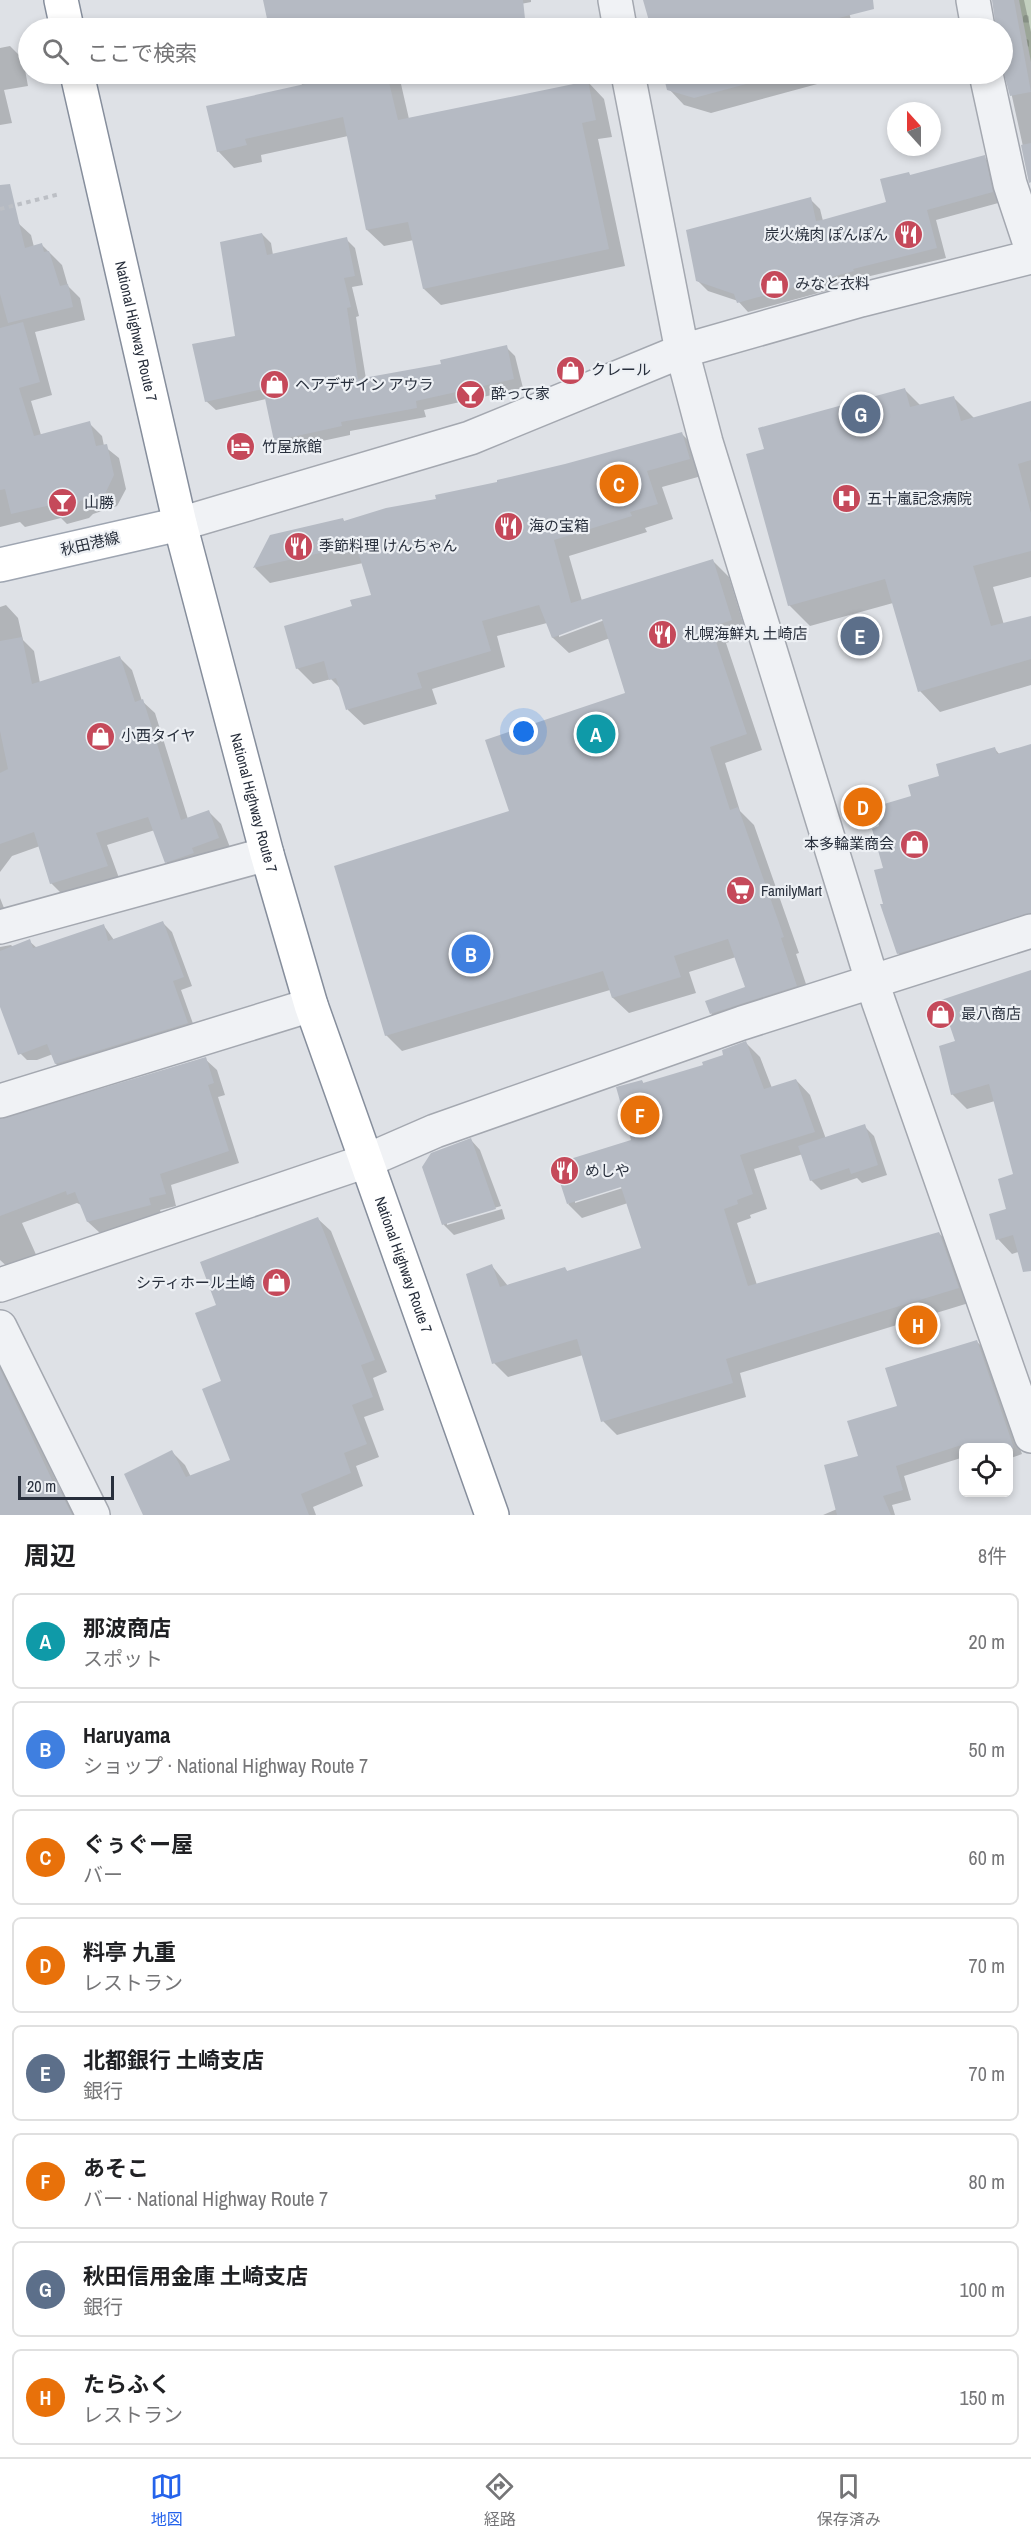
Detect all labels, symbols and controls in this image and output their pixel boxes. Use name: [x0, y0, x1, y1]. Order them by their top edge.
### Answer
search box: [18, 18, 1013, 84]
icon: search: [39, 35, 72, 68]
text: ここで検索: [87, 38, 197, 68]
north arrow: [887, 102, 941, 156]
restaurant icon: 炭火焼肉 ぽんぽん: [893, 219, 925, 251]
place label: 炭火焼肉 ぽんぽん: [765, 224, 888, 245]
street label: National Highway Route 7: [110, 259, 163, 404]
shop icon: みなと衣料: [758, 268, 790, 300]
place label: みなと衣料: [795, 273, 870, 294]
shop icon: クレール: [554, 354, 586, 386]
place label: クレール: [591, 359, 651, 380]
shop icon: ヘアデザイン アウラ: [258, 369, 290, 401]
place label: ヘアデザイン アウラ: [295, 374, 433, 395]
bar icon: 酔って家: [454, 378, 486, 410]
place label: 酔って家: [491, 383, 550, 404]
pin: G: [842, 392, 880, 436]
hotel icon: 竹屋旅館: [225, 431, 257, 463]
place label: 竹屋旅館: [262, 436, 322, 457]
pin: C: [600, 462, 638, 506]
hospital icon: 五十嵐記念病院: [830, 483, 862, 515]
bar icon: 山勝: [47, 487, 79, 519]
place label: 五十嵐記念病院: [867, 488, 972, 509]
place label: 山勝: [84, 492, 114, 513]
restaurant icon: 海の宝箱: [492, 510, 524, 542]
place label: 海の宝箱: [529, 515, 589, 536]
street label: 秋田港線: [58, 527, 121, 560]
restaurant icon: 季節料理 けんちゃん: [282, 530, 314, 562]
place label: 季節料理 けんちゃん: [319, 535, 457, 556]
pin: E: [840, 614, 880, 658]
restaurant icon: 札幌海鮮丸 土崎店: [647, 618, 679, 650]
place label: 札幌海鮮丸 土崎店: [684, 623, 807, 644]
pin: A: [576, 712, 616, 756]
your location: [509, 717, 538, 746]
shop icon: 小西タイヤ: [84, 720, 116, 752]
place label: 小西タイヤ: [121, 725, 196, 746]
street label: National Highway Route 7: [226, 731, 283, 875]
pin: D: [844, 784, 882, 830]
shop icon: 本多輪業商会: [899, 828, 931, 860]
place label: 本多輪業商会: [804, 833, 894, 854]
supermarket icon: FamilyMart: [724, 875, 756, 907]
place label: FamilyMart: [761, 880, 822, 901]
pin: B: [452, 932, 490, 976]
shop icon: 最八商店: [924, 998, 956, 1030]
place label: 最八商店: [961, 1003, 1021, 1024]
pin: F: [620, 1092, 660, 1138]
restaurant icon: めしや: [548, 1155, 580, 1187]
place label: めしや: [585, 1160, 630, 1181]
street label: National Highway Route 7: [370, 1194, 438, 1336]
shop icon: シティホール土崎: [260, 1267, 292, 1299]
place label: シティホール土崎: [136, 1272, 255, 1293]
pin: H: [898, 1302, 938, 1348]
map controls: [959, 1443, 1013, 1497]
button: locate: [959, 1443, 1013, 1497]
scale bar: [18, 1473, 114, 1500]
text: 20 m: [27, 1475, 56, 1497]
text: 周辺: [24, 1538, 76, 1573]
text: 8件: [978, 1542, 1007, 1569]
text: 那波商店: [83, 1613, 171, 1643]
text: A: [40, 1628, 51, 1655]
text: 20 m: [969, 1628, 1005, 1655]
text: スポット: [83, 1645, 163, 1672]
text: Haruyama: [83, 1720, 170, 1750]
text: B: [40, 1736, 51, 1763]
text: 50 m: [969, 1736, 1005, 1763]
text: ショップ · National Highway Route 7: [83, 1752, 368, 1779]
text: ぐぅぐー屋: [83, 1829, 193, 1859]
text: C: [40, 1844, 51, 1871]
text: 60 m: [969, 1844, 1005, 1871]
text: バー: [83, 1861, 123, 1888]
text: 料亭 九重: [83, 1937, 176, 1967]
text: D: [40, 1952, 51, 1979]
text: 70 m: [969, 1952, 1005, 1979]
text: レストラン: [83, 1969, 183, 1996]
text: 北都銀行 土崎支店: [83, 2045, 264, 2075]
text: E: [40, 2060, 51, 2087]
text: 70 m: [969, 2060, 1005, 2087]
text: 銀行: [83, 2077, 123, 2104]
text: あそこ: [83, 2153, 149, 2183]
text: F: [40, 2168, 51, 2195]
text: 80 m: [969, 2168, 1005, 2195]
text: バー · National Highway Route 7: [83, 2185, 328, 2212]
text: 秋田信用金庫 土崎支店: [83, 2261, 308, 2291]
text: G: [39, 2276, 52, 2303]
text: 100 m: [959, 2276, 1005, 2303]
text: 銀行: [83, 2293, 123, 2320]
text: たらふく: [83, 2369, 171, 2399]
text: H: [40, 2384, 51, 2411]
text: 150 m: [959, 2384, 1005, 2411]
text: レストラン: [83, 2401, 183, 2428]
tab: 地図: [150, 2470, 183, 2530]
tab: 経路: [483, 2470, 516, 2530]
tab: 保存済み: [817, 2470, 881, 2530]

